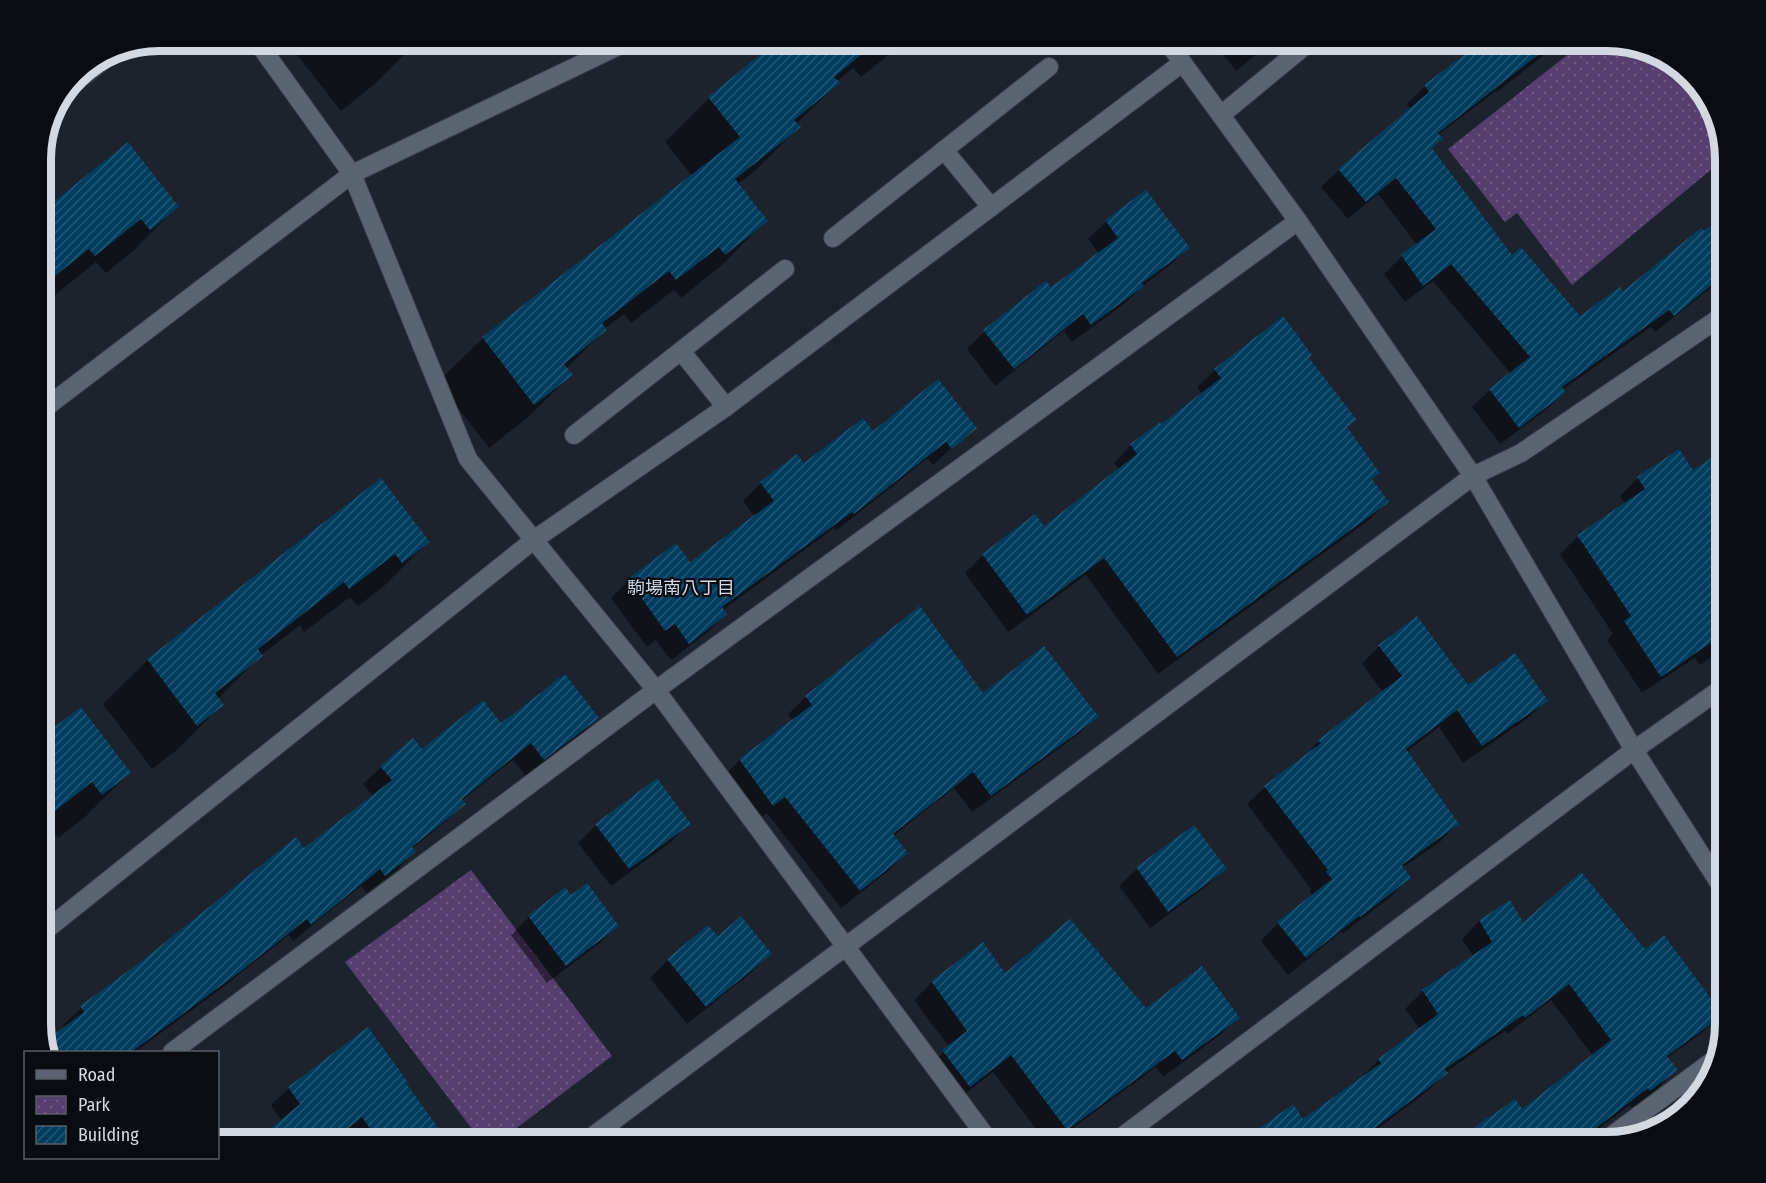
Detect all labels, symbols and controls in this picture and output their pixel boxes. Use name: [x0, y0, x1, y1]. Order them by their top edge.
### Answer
district label: 駒場南八丁目: [627, 577, 735, 599]
legend: [24, 1051, 219, 1159]
text: Road: [78, 1064, 115, 1086]
text: Park: [78, 1094, 111, 1116]
text: Building: [78, 1124, 139, 1146]

